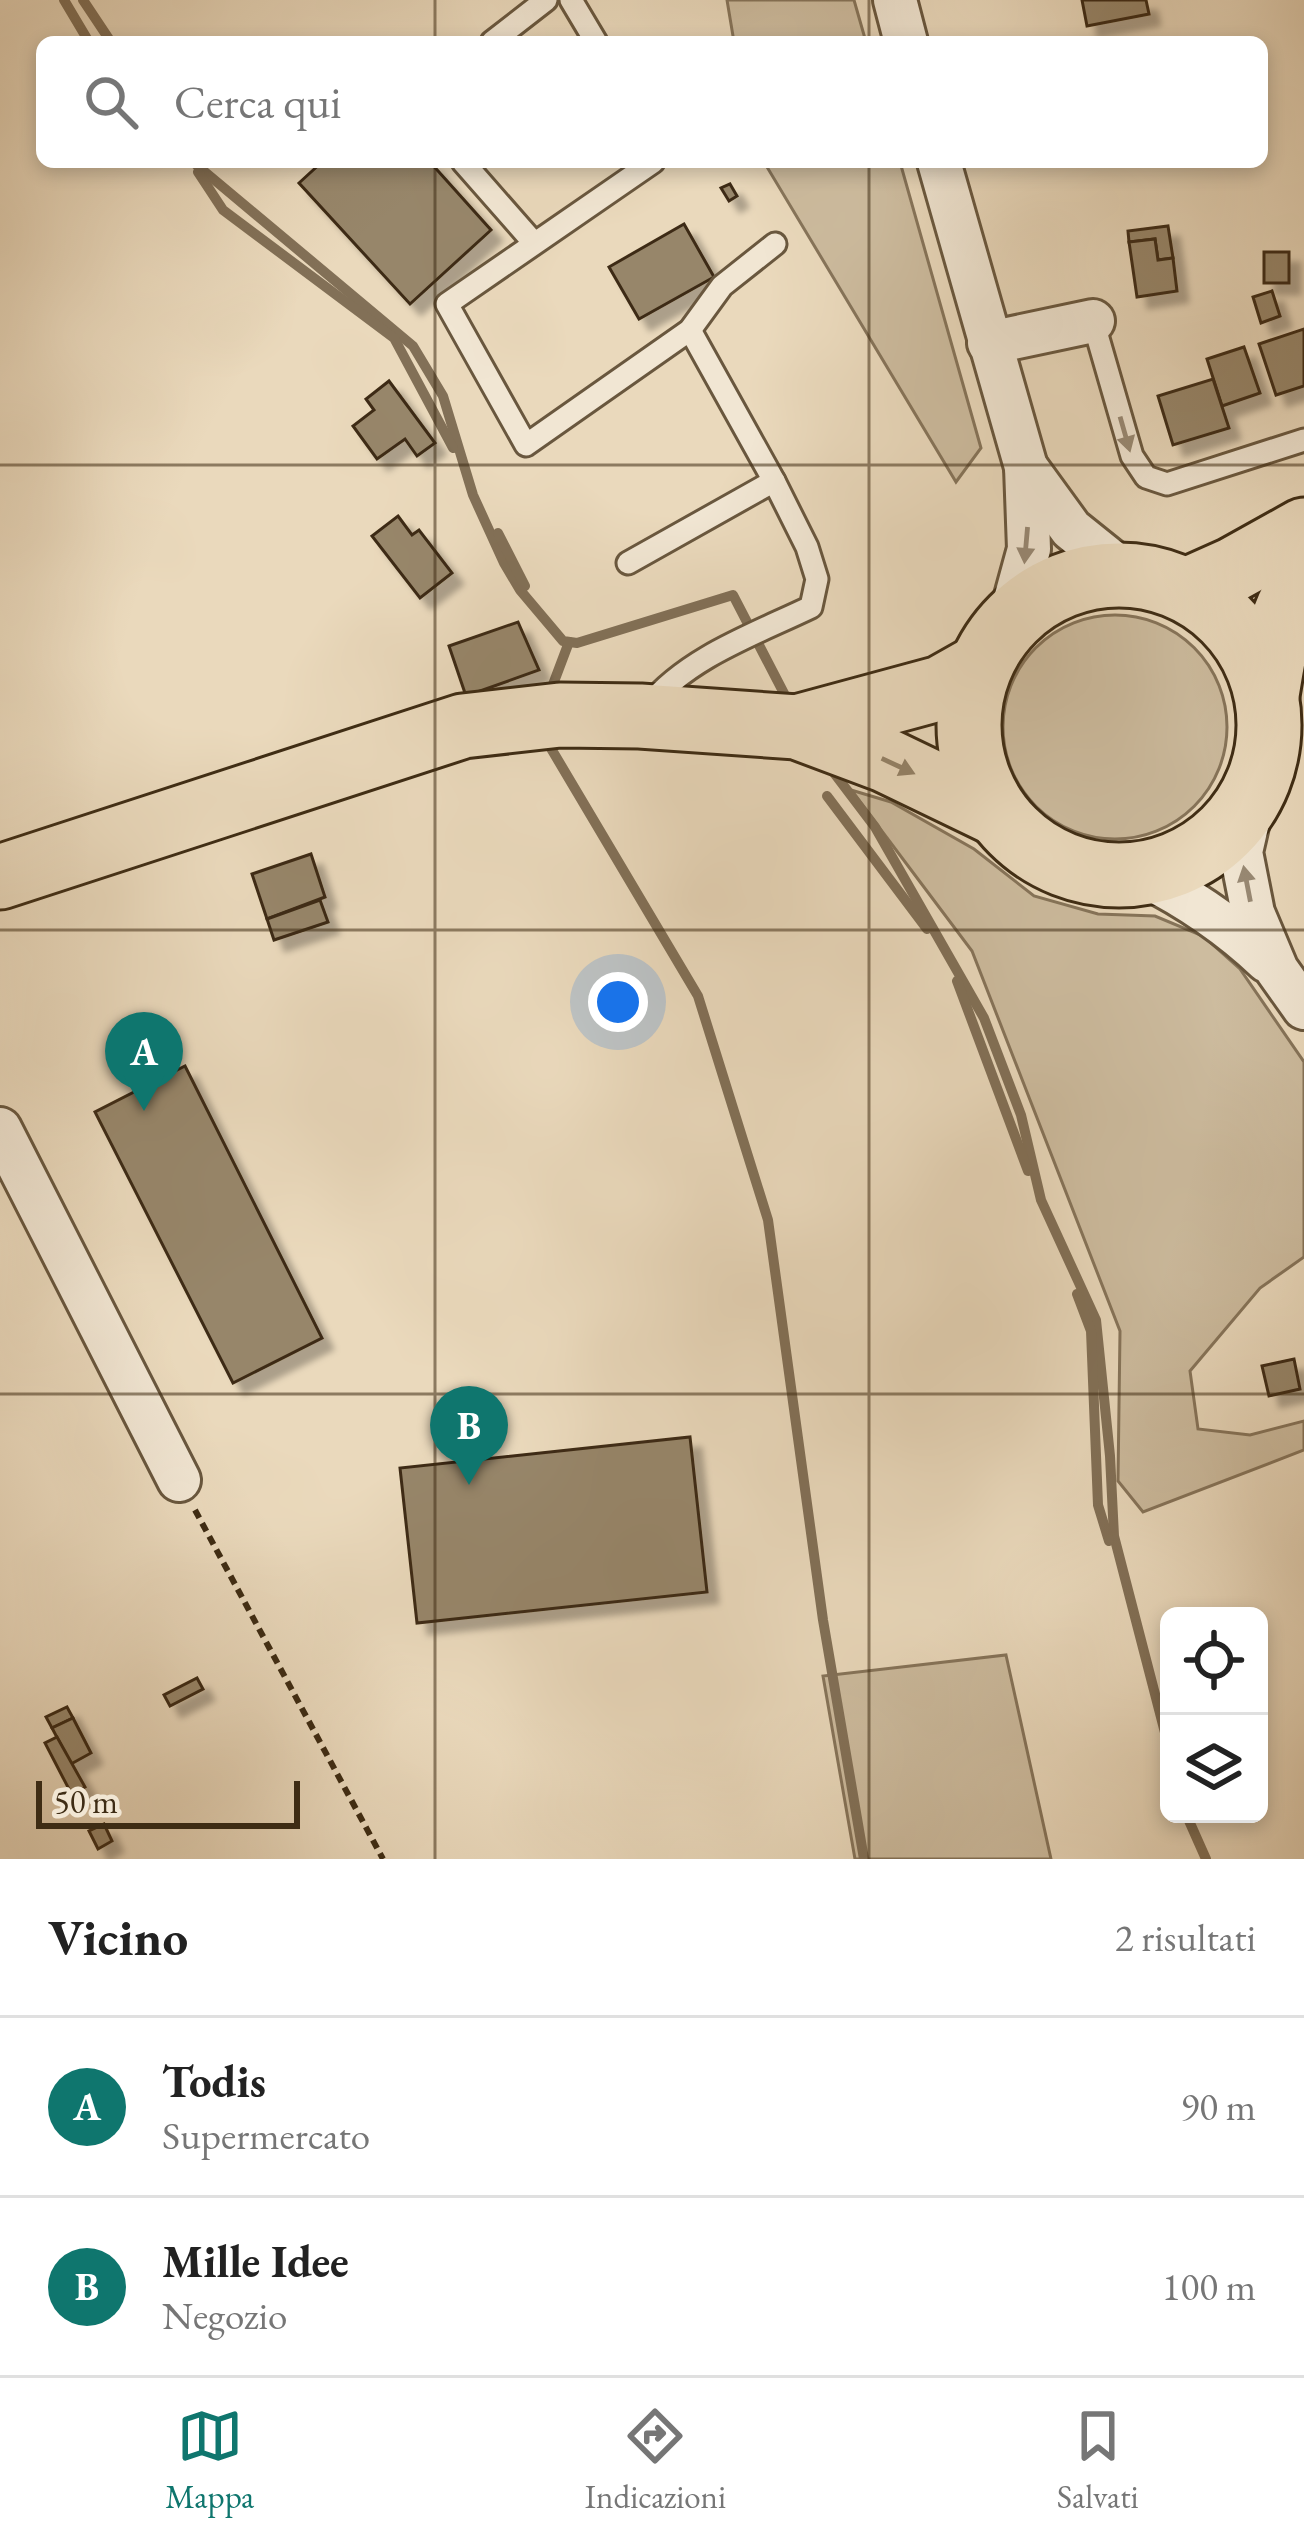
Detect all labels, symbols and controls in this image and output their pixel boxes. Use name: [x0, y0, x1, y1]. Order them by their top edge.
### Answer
search box: [36, 36, 1268, 168]
icon: search: [78, 69, 144, 135]
text: Cerca qui: [174, 73, 341, 131]
one-way arrow: [1117, 416, 1136, 453]
one-way arrow: [1016, 527, 1035, 565]
one-way arrow: [881, 757, 916, 777]
one-way arrow: [1237, 864, 1256, 902]
your location: [588, 972, 648, 1032]
pin: A: [105, 1012, 183, 1111]
pin: B: [430, 1386, 508, 1485]
map controls: [1160, 1607, 1268, 1823]
button: locate: [1160, 1607, 1268, 1715]
button: layers: [1160, 1715, 1268, 1823]
scale bar: [36, 1775, 300, 1828]
text: 50 m: [54, 1780, 118, 1823]
text: Vicino: [48, 1904, 188, 1970]
text: 2 risultati: [1115, 1912, 1256, 1963]
text: Todis: [162, 2052, 266, 2110]
text: A: [73, 2081, 101, 2132]
text: 90 m: [1180, 2081, 1256, 2132]
text: Supermercato: [162, 2110, 370, 2161]
text: Mille Idee: [162, 2232, 349, 2290]
text: B: [75, 2261, 99, 2312]
text: 100 m: [1162, 2261, 1256, 2312]
text: Negozio: [162, 2290, 287, 2341]
tab: Mappa: [165, 2403, 254, 2518]
tab: Indicazioni: [585, 2403, 726, 2518]
tab: Salvati: [1057, 2403, 1139, 2518]

